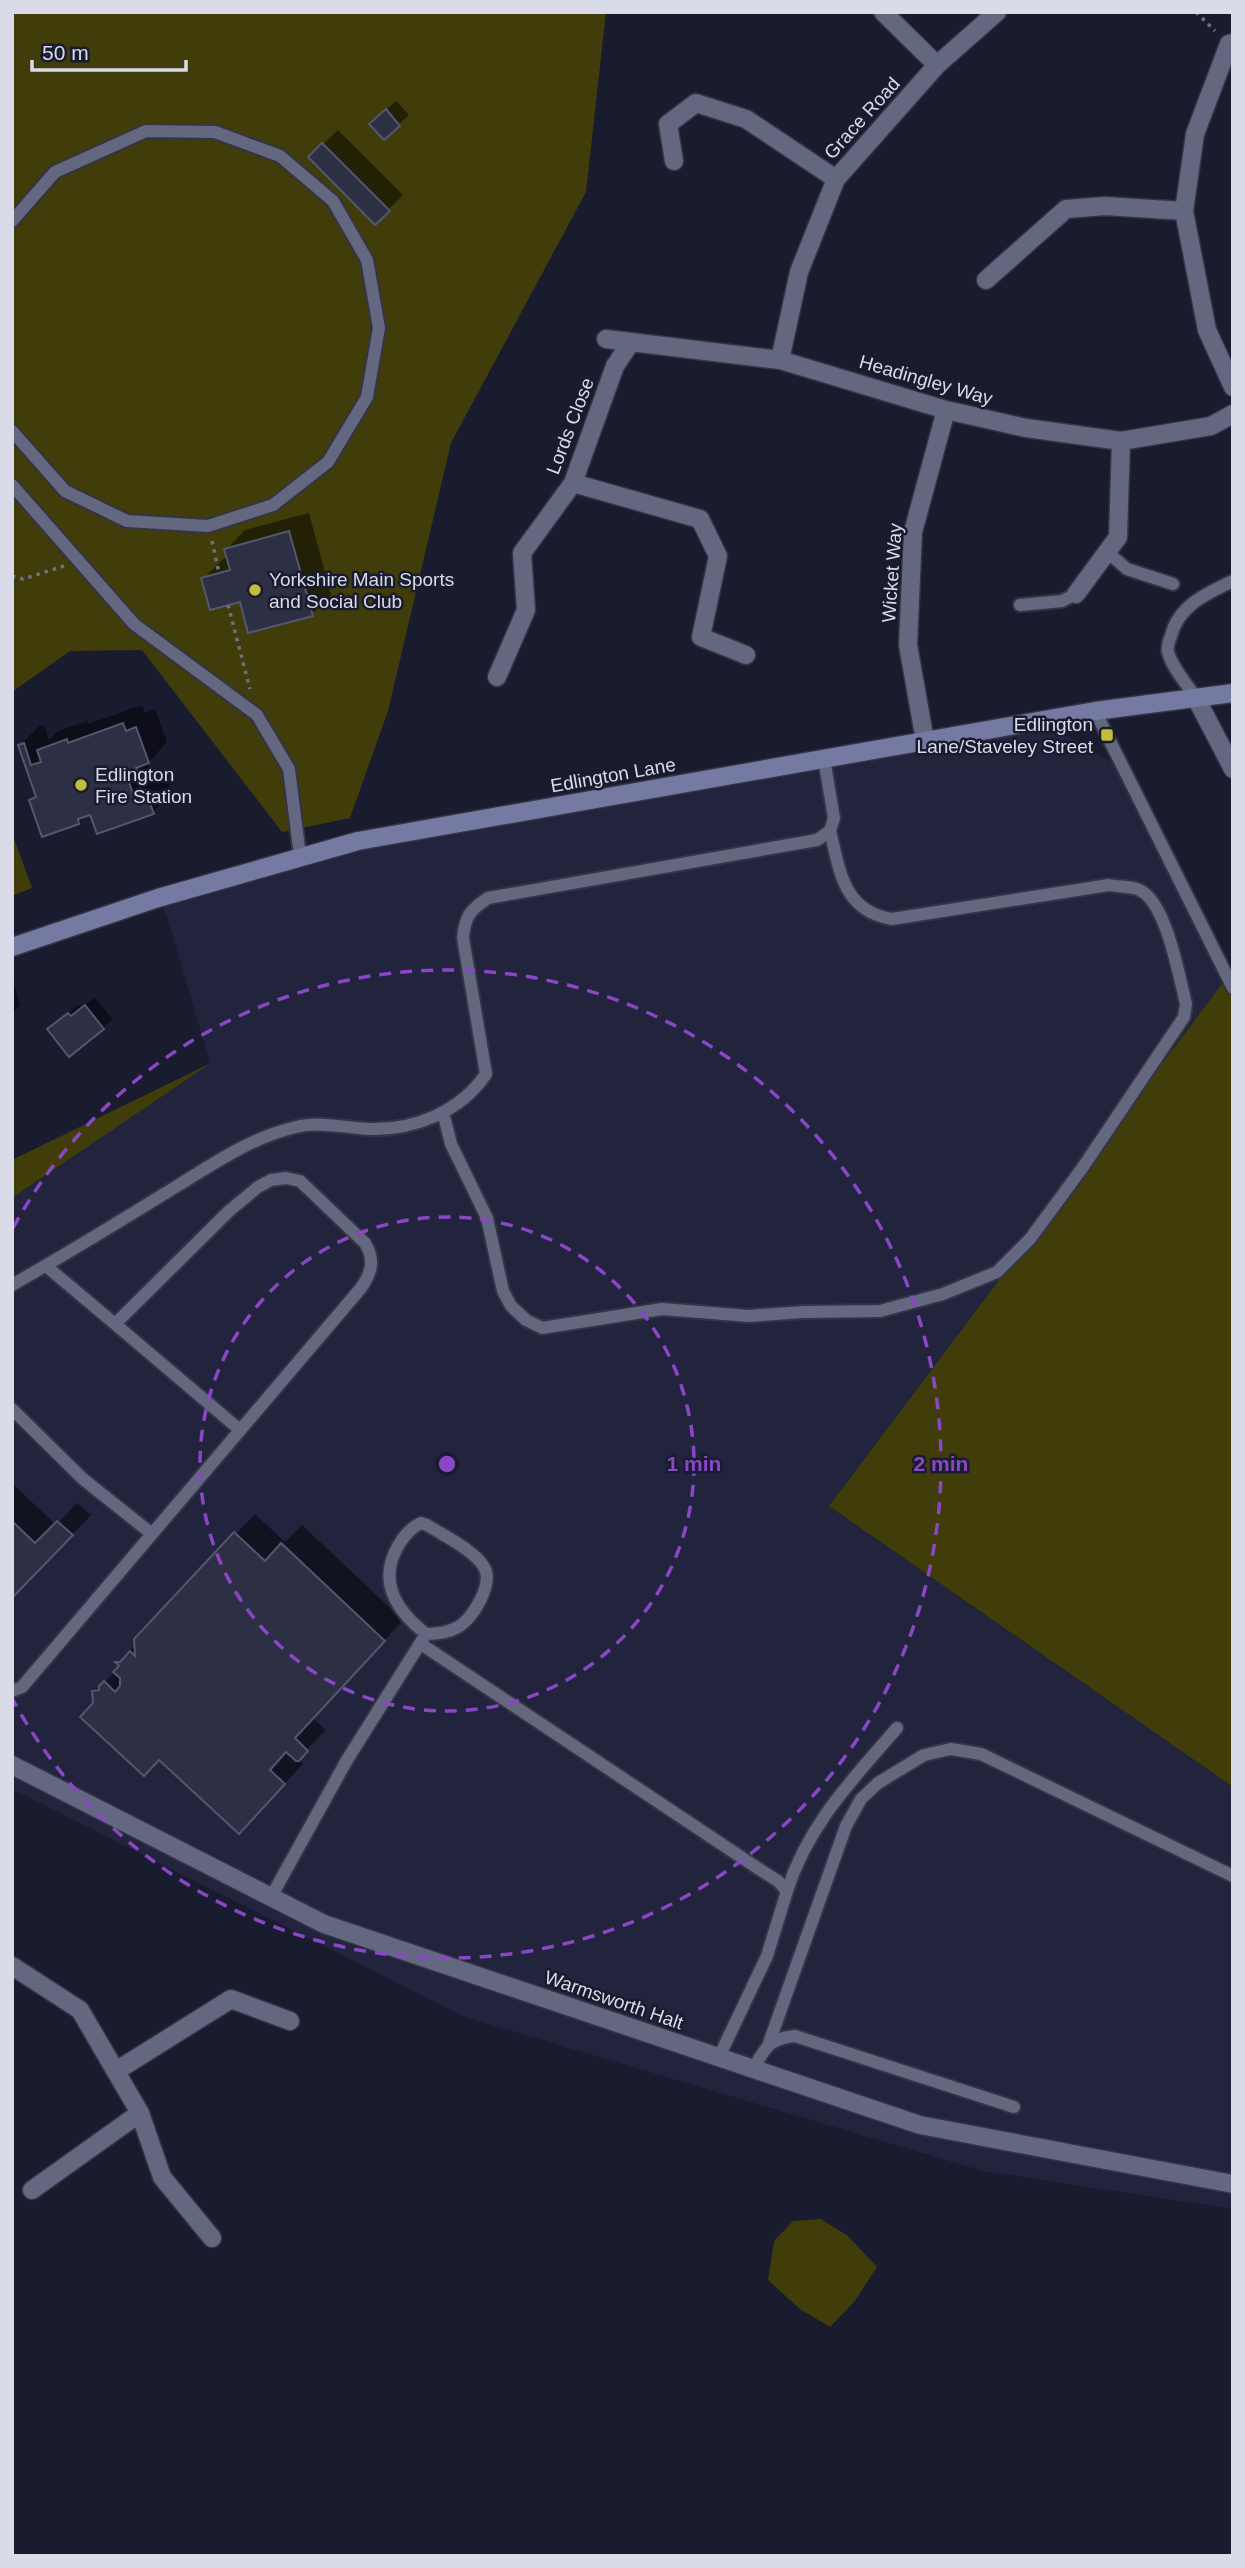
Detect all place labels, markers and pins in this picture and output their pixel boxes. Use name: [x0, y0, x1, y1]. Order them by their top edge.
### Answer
place label: Yorkshire Main Sports and Social Club: [269, 569, 454, 612]
marker: Yorkshire Main Sports and Social Club: [247, 582, 263, 598]
place label: Edlington Lane/Staveley Street: [917, 714, 1094, 757]
marker: Edlington Lane/Staveley Street: [1099, 727, 1115, 743]
place label: Edlington Fire Station: [95, 764, 192, 807]
marker: Edlington Fire Station: [73, 777, 89, 793]
centre of rings: [435, 1452, 459, 1476]

